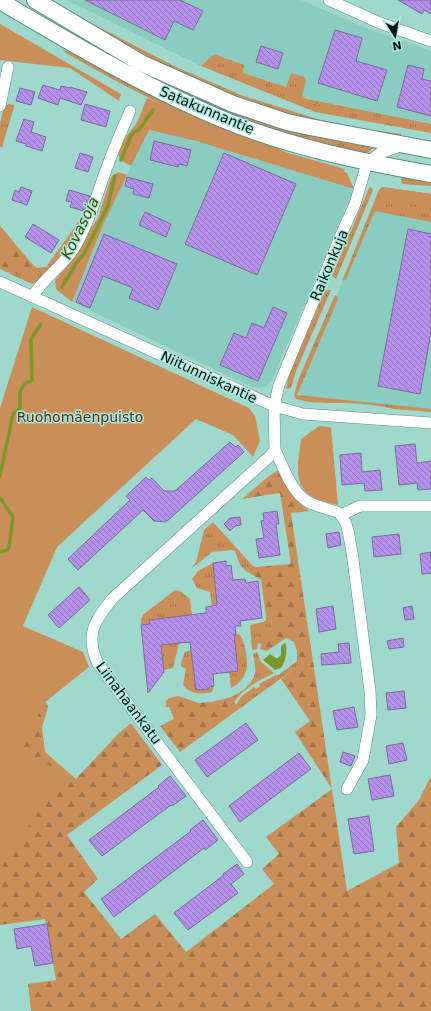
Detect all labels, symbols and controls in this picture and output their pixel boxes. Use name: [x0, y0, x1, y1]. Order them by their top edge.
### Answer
north arrow: [375, 16, 415, 56]
text: N: [391, 38, 403, 53]
street label: Satakunnantie: [157, 83, 257, 137]
water label: Kovasoja: [57, 194, 103, 262]
street label: Raikonkuja: [307, 227, 351, 303]
street label: Niitunniskantie: [158, 348, 260, 406]
park label: Ruohomäenpuisto: [17, 409, 143, 425]
street label: Liinahaankatu: [93, 659, 165, 747]

